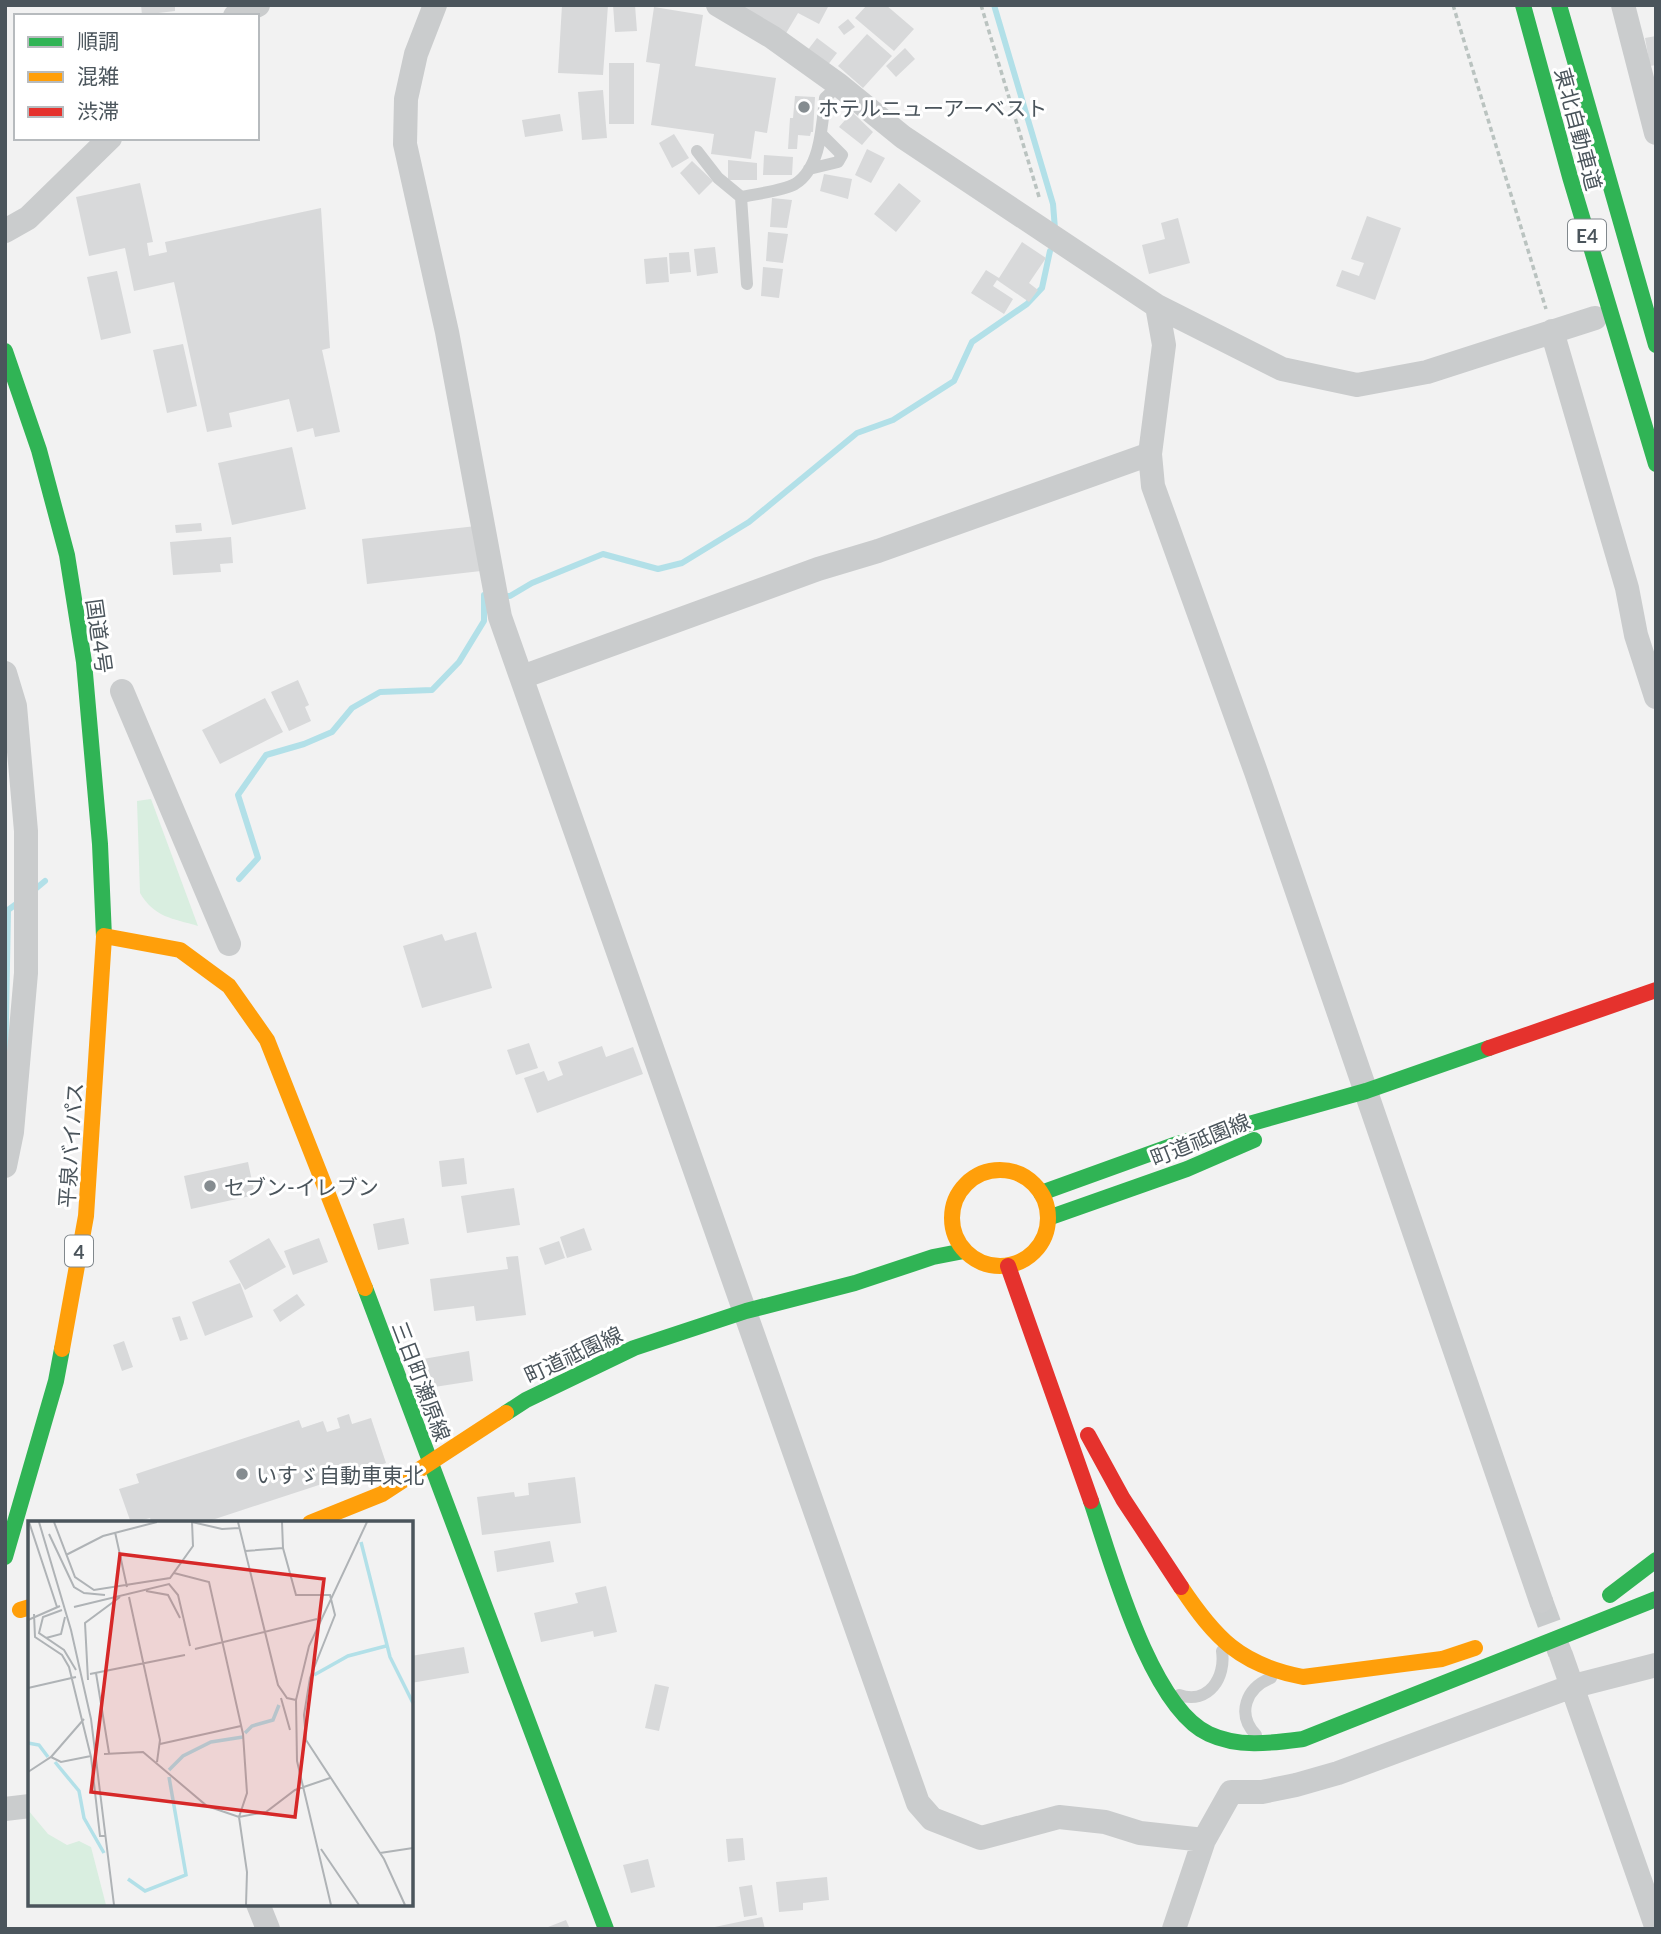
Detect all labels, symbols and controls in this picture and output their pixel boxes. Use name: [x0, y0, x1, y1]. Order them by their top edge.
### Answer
legend: [14, 14, 259, 140]
text: 順調: [77, 28, 119, 53]
text: 混雑: [77, 63, 119, 88]
street label: 東北自動車道: [1551, 65, 1607, 193]
place label: ホテルニューアーベスト: [818, 95, 1047, 120]
text: 渋滞: [77, 98, 119, 123]
marker: ホテルニューアーベスト: [796, 99, 812, 115]
road number: E4: [1568, 219, 1606, 250]
street label: 国道4号: [82, 597, 118, 675]
street label: 平泉バイパス: [53, 1081, 87, 1209]
street label: 町道祗園線: [1147, 1108, 1253, 1170]
place label: セブン-イレブン: [224, 1174, 379, 1199]
marker: セブン-イレブン: [202, 1178, 218, 1194]
road number: 4: [65, 1236, 93, 1266]
street label: 三日町瀬原線: [388, 1318, 456, 1444]
street label: 町道祗園線: [520, 1320, 626, 1388]
place label: いすゞ自動車東北: [256, 1462, 424, 1487]
marker: いすゞ自動車東北: [234, 1466, 250, 1482]
inset map: [28, 1521, 413, 1906]

